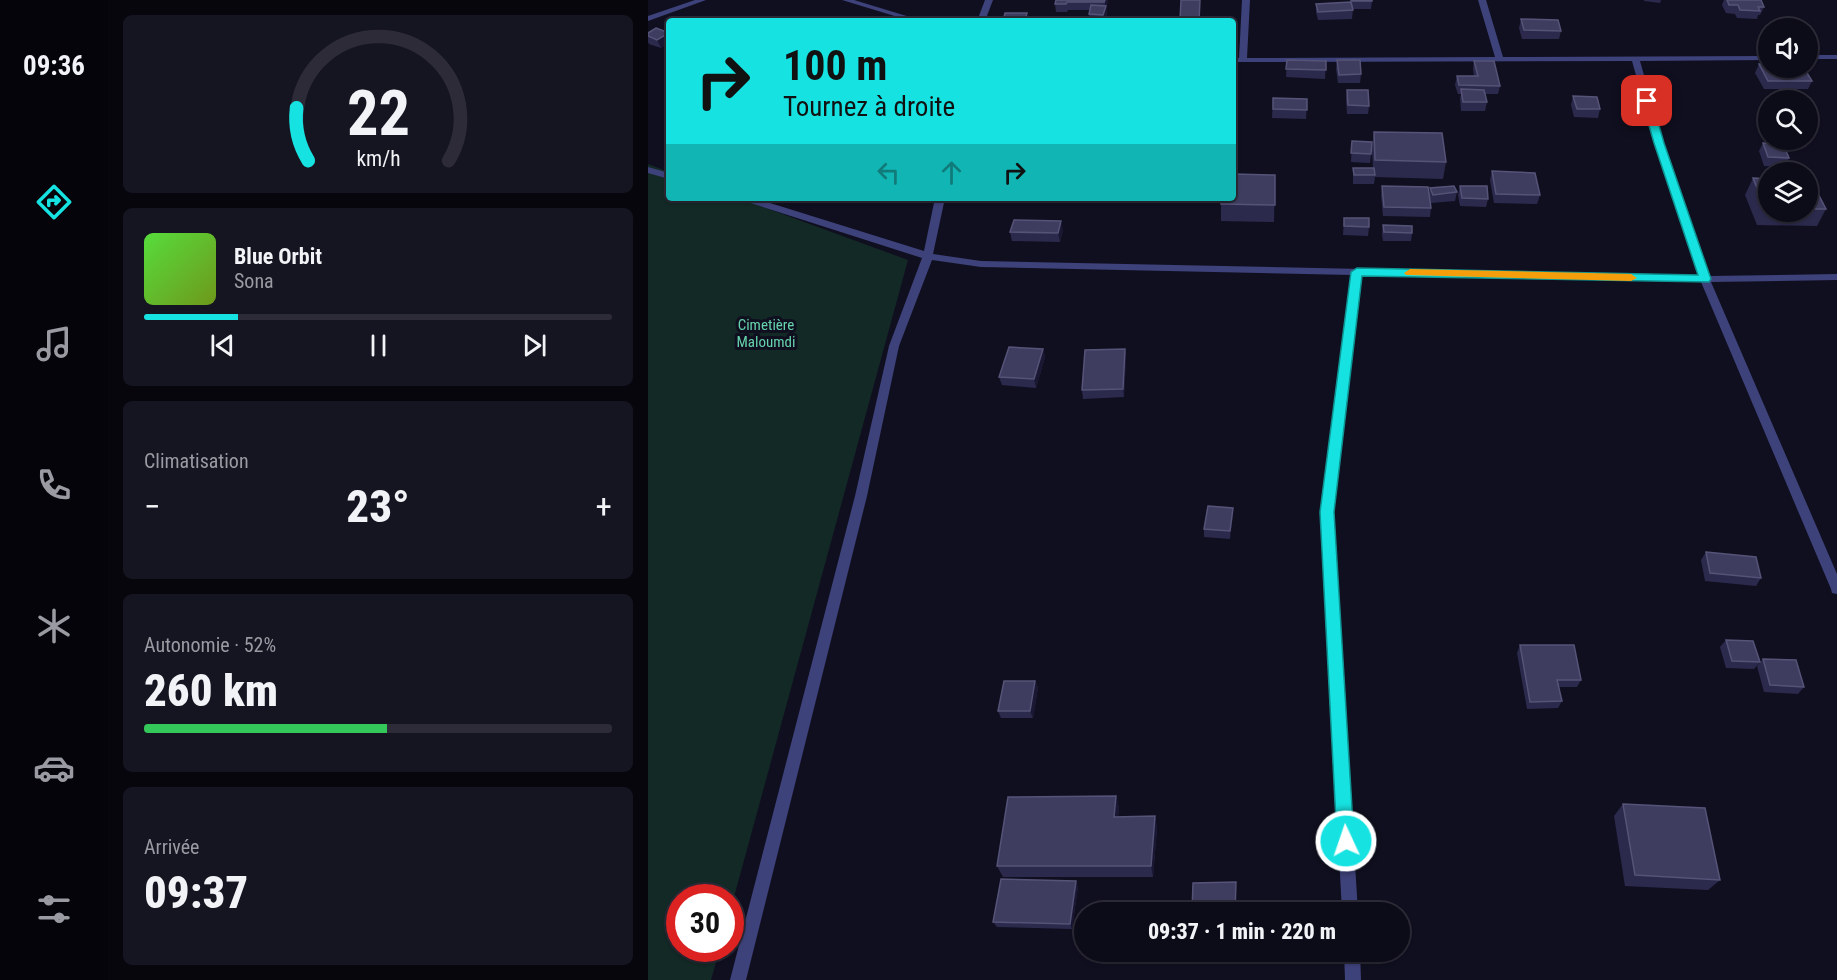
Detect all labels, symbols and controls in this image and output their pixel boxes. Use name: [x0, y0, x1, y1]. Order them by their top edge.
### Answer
map controls: [1758, 18, 1818, 222]
button: sound: [1758, 18, 1818, 78]
text: 100 m: [783, 41, 888, 90]
icon: right: [684, 42, 762, 120]
text: 09:36: [23, 50, 85, 82]
pin: [1621, 75, 1672, 126]
text: 22: [346, 77, 410, 150]
icon: arrive: [1630, 84, 1663, 117]
button: search: [1758, 90, 1818, 150]
text: Tournez à droite: [783, 91, 955, 123]
text: km/h: [356, 146, 400, 171]
icon: left: [872, 156, 905, 189]
icon: ahead: [935, 156, 968, 189]
icon: right: [998, 156, 1031, 189]
button: layers: [1758, 162, 1818, 222]
icon: directions: [33, 181, 75, 223]
text: Blue Orbit: [234, 244, 322, 269]
text: Sona: [234, 269, 274, 293]
park label: Cimetière Maloumdi: [737, 316, 795, 351]
icon: music: [33, 323, 75, 365]
icon: previous: [206, 329, 239, 362]
icon: pause: [362, 329, 395, 362]
icon: next: [518, 329, 551, 362]
text: Climatisation: [144, 449, 249, 473]
icon: phone: [33, 464, 75, 506]
text: 23°: [346, 480, 410, 533]
text: −: [144, 487, 161, 526]
text: +: [596, 487, 612, 526]
icon: climate: [33, 605, 75, 647]
text: Autonomie · 52%: [144, 633, 276, 657]
text: 260 km: [144, 664, 278, 717]
icon: car: [33, 747, 75, 789]
position arrow: [1314, 809, 1378, 873]
text: Arrivée: [144, 835, 200, 859]
text: 09:37: [144, 866, 248, 919]
speed limit sign: 30: [666, 884, 744, 962]
icon: filters: [33, 888, 75, 930]
text: 09:37 · 1 min · 220 m: [1148, 919, 1336, 944]

